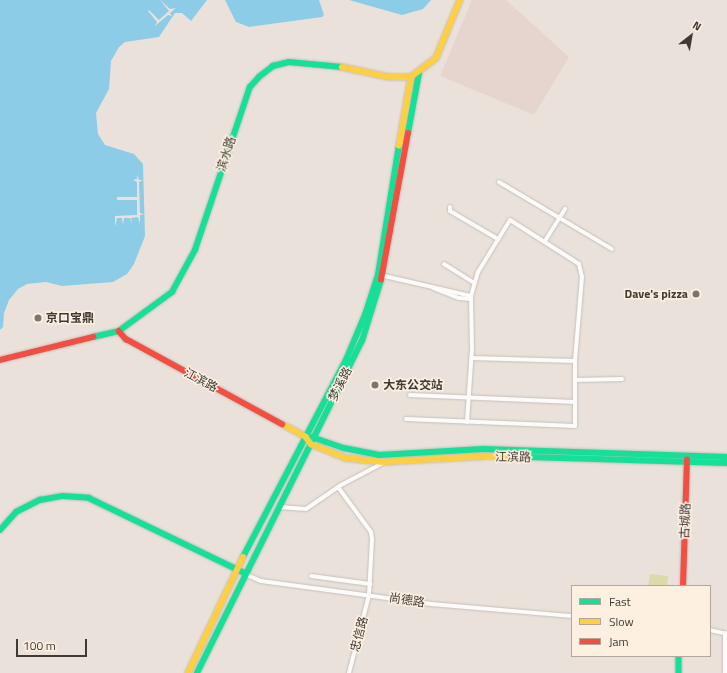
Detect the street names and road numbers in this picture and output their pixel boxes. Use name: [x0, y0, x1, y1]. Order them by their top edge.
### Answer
street label: 滨水路: [214, 135, 238, 173]
street label: 江滨路: [182, 365, 220, 395]
street label: 梦溪路: [325, 365, 355, 403]
street label: 江滨路: [495, 449, 531, 465]
street label: 古城路: [677, 503, 693, 539]
street label: 尚德路: [388, 590, 426, 610]
street label: 忠信路: [347, 615, 371, 653]

